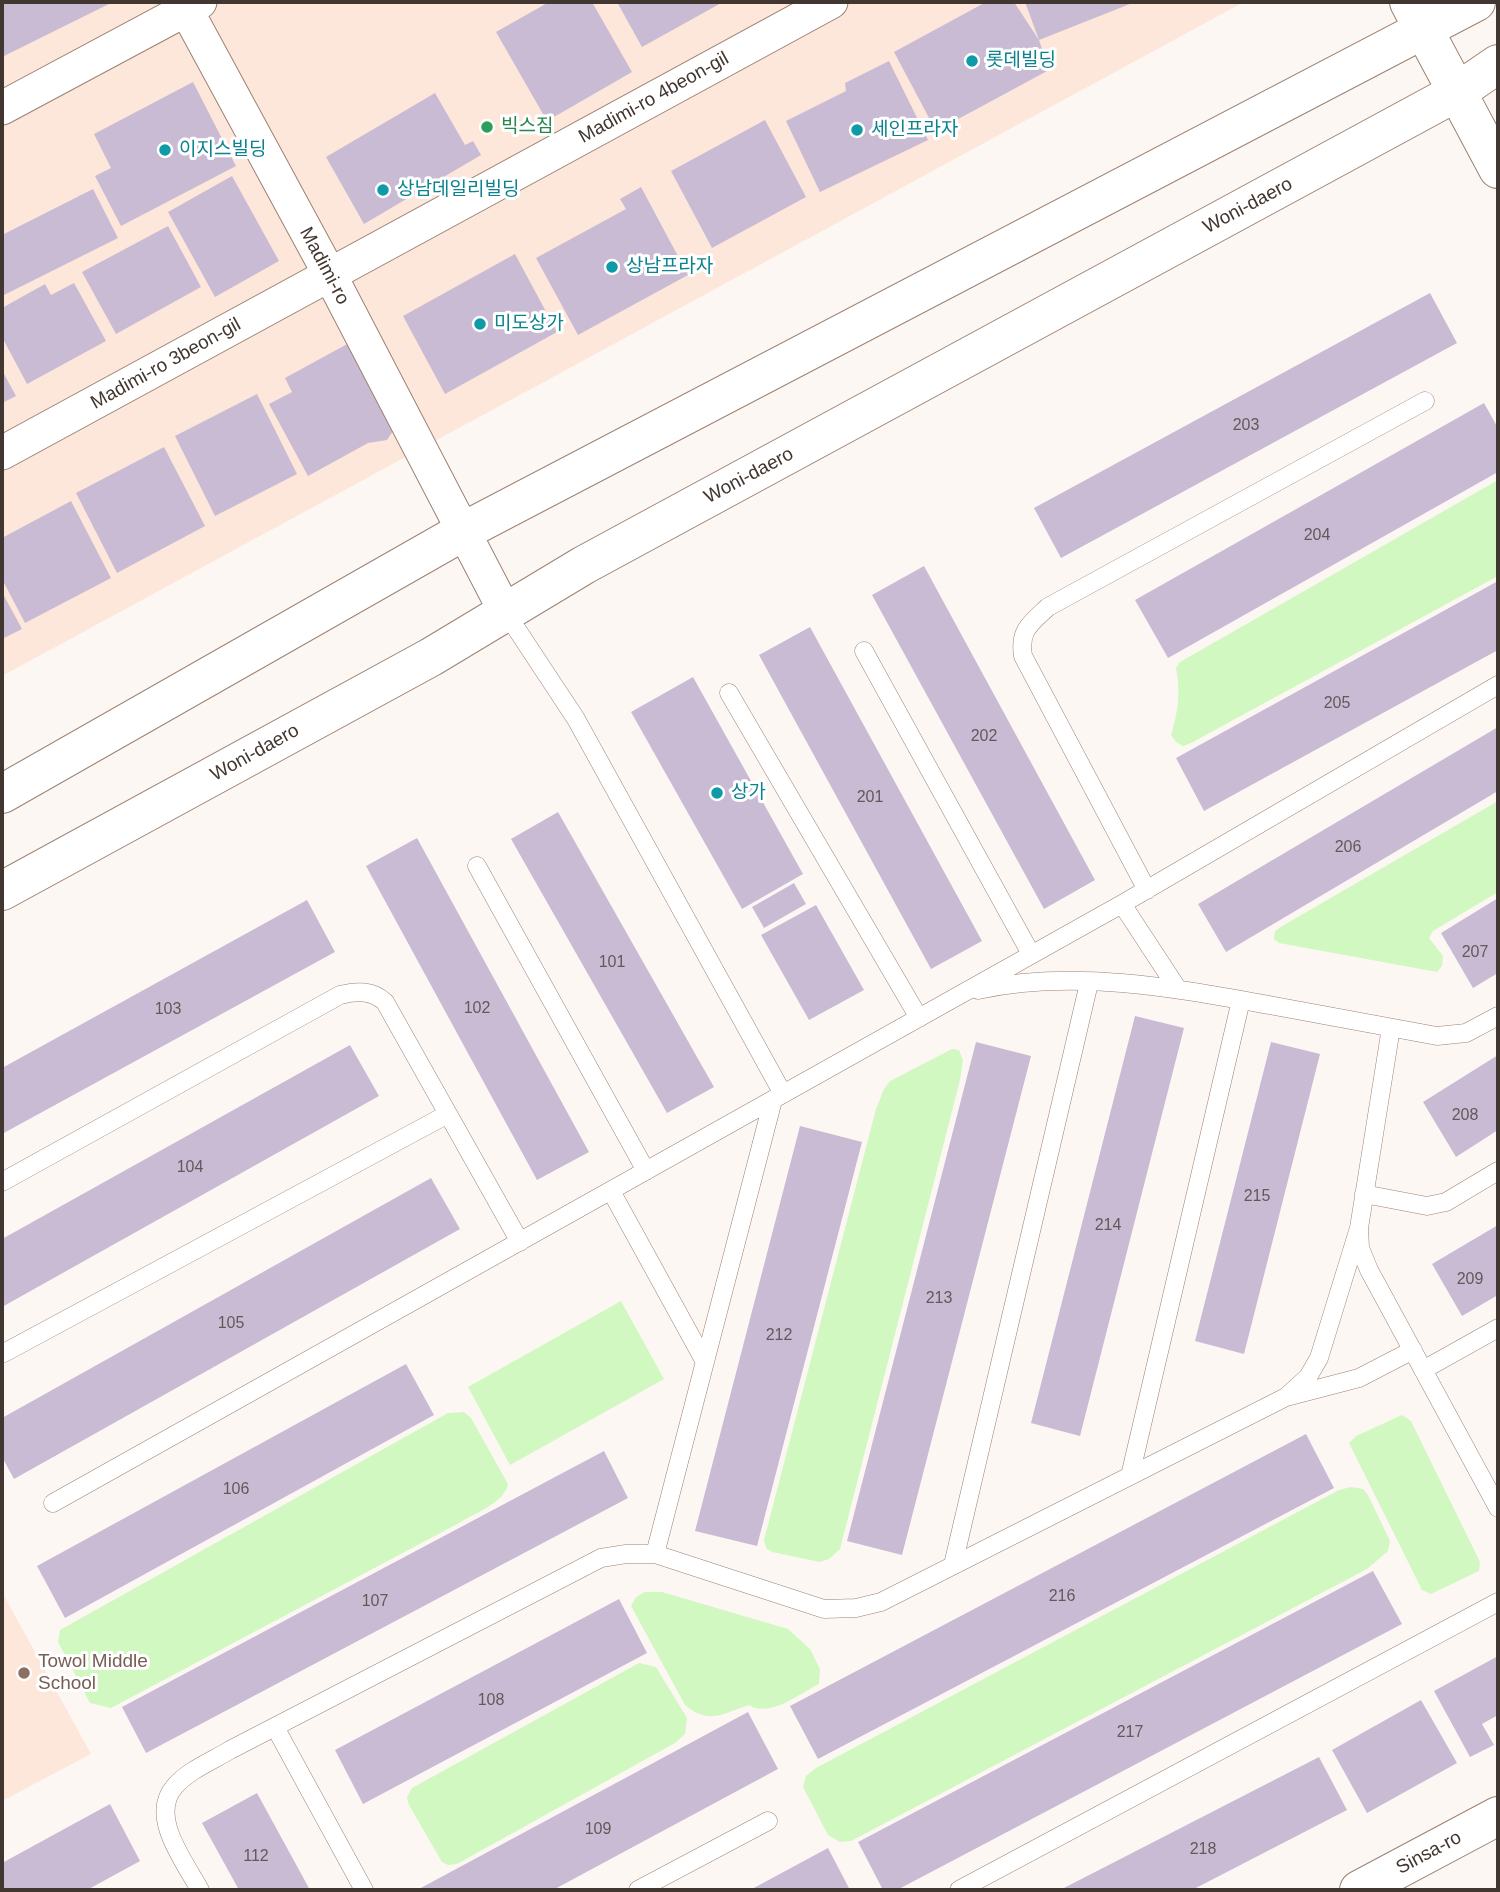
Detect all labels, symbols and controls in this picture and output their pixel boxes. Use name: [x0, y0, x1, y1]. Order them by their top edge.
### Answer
street label: Madimi-ro 4beon-gil: [575, 47, 733, 149]
place label: 롯데빌딩: [986, 50, 1056, 72]
marker: 롯데빌딩: [964, 53, 980, 69]
place label: 빅스짐: [501, 116, 553, 138]
marker: 빅스짐: [479, 119, 495, 135]
place label: 세인프라자: [871, 119, 958, 141]
marker: 세인프라자: [849, 122, 865, 138]
place label: 이지스빌딩: [179, 139, 266, 161]
marker: 이지스빌딩: [157, 142, 173, 158]
street label: Woni-daero: [1199, 173, 1297, 239]
place label: 상남데일리빌딩: [397, 179, 519, 201]
marker: 상남데일리빌딩: [375, 182, 391, 198]
street label: Madimi-ro: [294, 223, 354, 309]
place label: 상남프라자: [626, 256, 713, 278]
marker: 상남프라자: [604, 259, 620, 275]
street label: Madimi-ro 3beon-gil: [87, 313, 245, 415]
place label: 미도상가: [494, 313, 564, 335]
marker: 미도상가: [472, 316, 488, 332]
house number: 203: [1233, 416, 1259, 436]
street label: Woni-daero: [700, 443, 798, 509]
house number: 204: [1304, 526, 1330, 546]
house number: 205: [1324, 694, 1350, 714]
street label: Woni-daero: [207, 719, 303, 787]
house number: 202: [971, 727, 997, 747]
place label: 상가: [731, 782, 766, 804]
marker: 상가: [709, 785, 725, 801]
house number: 201: [857, 788, 883, 808]
house number: 206: [1335, 838, 1361, 858]
house number: 207: [1462, 943, 1488, 963]
house number: 101: [599, 953, 625, 973]
house number: 102: [464, 999, 490, 1019]
house number: 103: [155, 1000, 181, 1020]
house number: 208: [1452, 1106, 1478, 1126]
house number: 104: [177, 1158, 203, 1178]
house number: 215: [1244, 1187, 1270, 1207]
house number: 214: [1095, 1216, 1121, 1236]
house number: 209: [1457, 1270, 1483, 1290]
house number: 213: [926, 1289, 952, 1309]
house number: 105: [218, 1314, 244, 1334]
house number: 212: [766, 1326, 792, 1346]
house number: 106: [223, 1480, 249, 1500]
house number: 216: [1049, 1587, 1075, 1607]
house number: 107: [362, 1592, 388, 1612]
place label: Towol Middle School: [38, 1651, 148, 1695]
marker: Towol Middle School: [16, 1665, 32, 1681]
house number: 108: [478, 1691, 504, 1711]
house number: 217: [1117, 1723, 1143, 1743]
house number: 109: [585, 1820, 611, 1840]
street label: Sinsa-ro: [1392, 1826, 1466, 1880]
house number: 218: [1190, 1840, 1216, 1860]
house number: 112: [243, 1847, 269, 1867]

